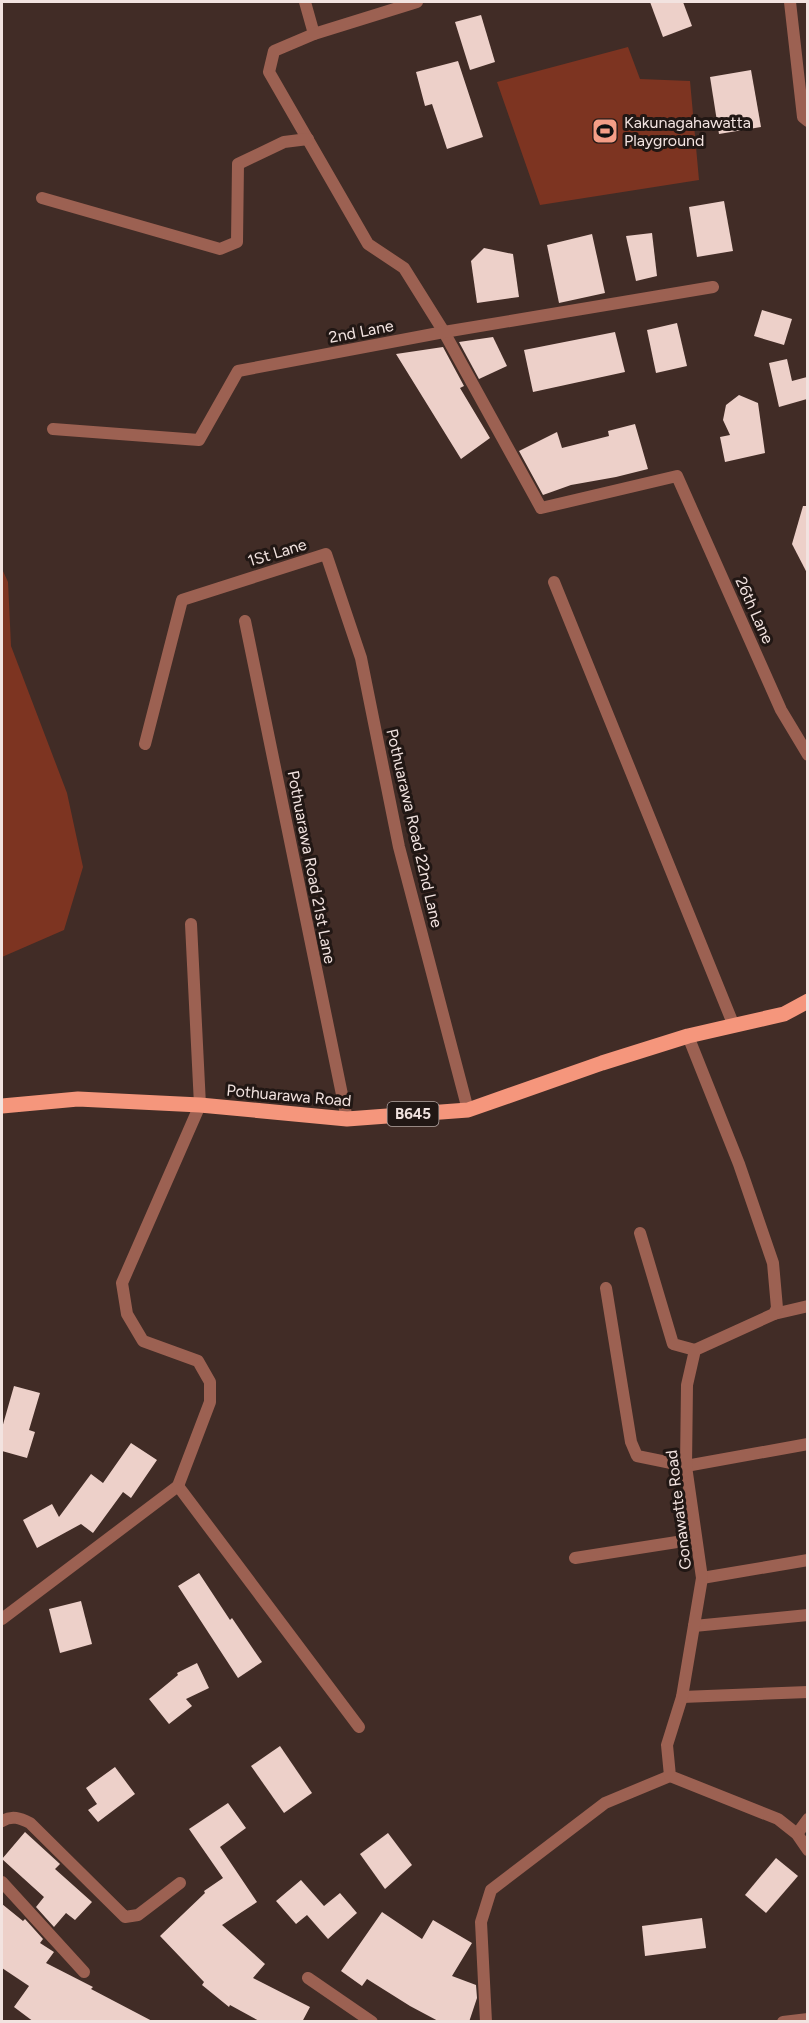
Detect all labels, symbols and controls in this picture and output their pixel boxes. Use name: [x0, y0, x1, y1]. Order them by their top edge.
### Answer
place label: Kakunagahawatta Playground: [624, 113, 751, 150]
sports icon: Kakunagahawatta Playground: [590, 116, 620, 146]
street label: 2nd Lane: [327, 316, 395, 347]
street label: 1St Lane: [245, 534, 309, 570]
street label: 26th Lane: [731, 574, 778, 647]
street label: Pothuarawa Road 22nd Lane: [382, 727, 447, 930]
street label: Pothuarawa Road 21st Lane: [283, 769, 340, 966]
street label: Pothuarawa Road: [226, 1081, 352, 1110]
road number: B645: [388, 1102, 438, 1126]
street label: Gonawatte Road: [662, 1449, 695, 1571]

